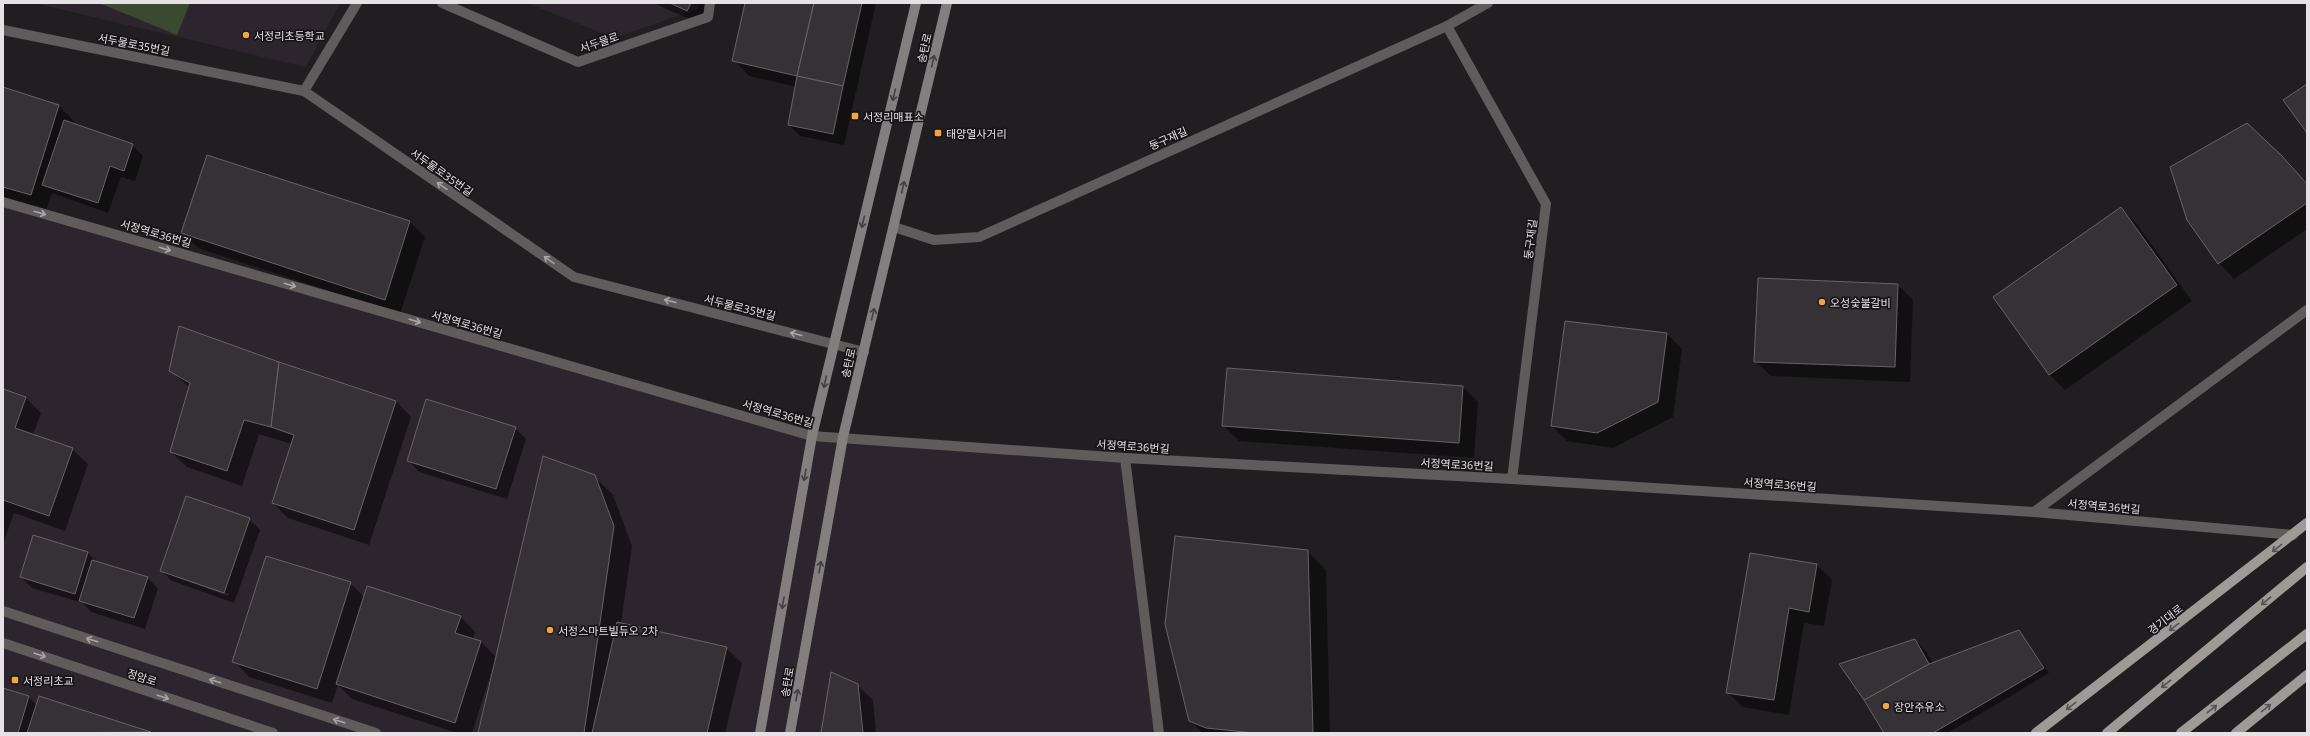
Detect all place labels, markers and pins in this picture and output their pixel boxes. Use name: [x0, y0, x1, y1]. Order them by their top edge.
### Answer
place label: 서정리초등학교: [254, 28, 325, 43]
marker: 서정리초등학교: [241, 30, 251, 40]
place label: 서정리매표소: [863, 109, 924, 124]
marker: 서정리매표소: [850, 111, 860, 121]
place label: 태양열사거리: [946, 126, 1007, 141]
marker: 태양열사거리: [933, 128, 943, 138]
place label: 오성숯불갈비: [1830, 295, 1891, 310]
marker: 오성숯불갈비: [1817, 297, 1827, 307]
place label: 서정스마트빌듀오 2차: [558, 623, 658, 638]
marker: 서정스마트빌듀오 2차: [545, 625, 555, 635]
place label: 서정리초교: [23, 673, 74, 688]
marker: 서정리초교: [10, 675, 20, 685]
place label: 장안주유소: [1894, 699, 1945, 714]
marker: 장안주유소: [1881, 701, 1891, 711]

